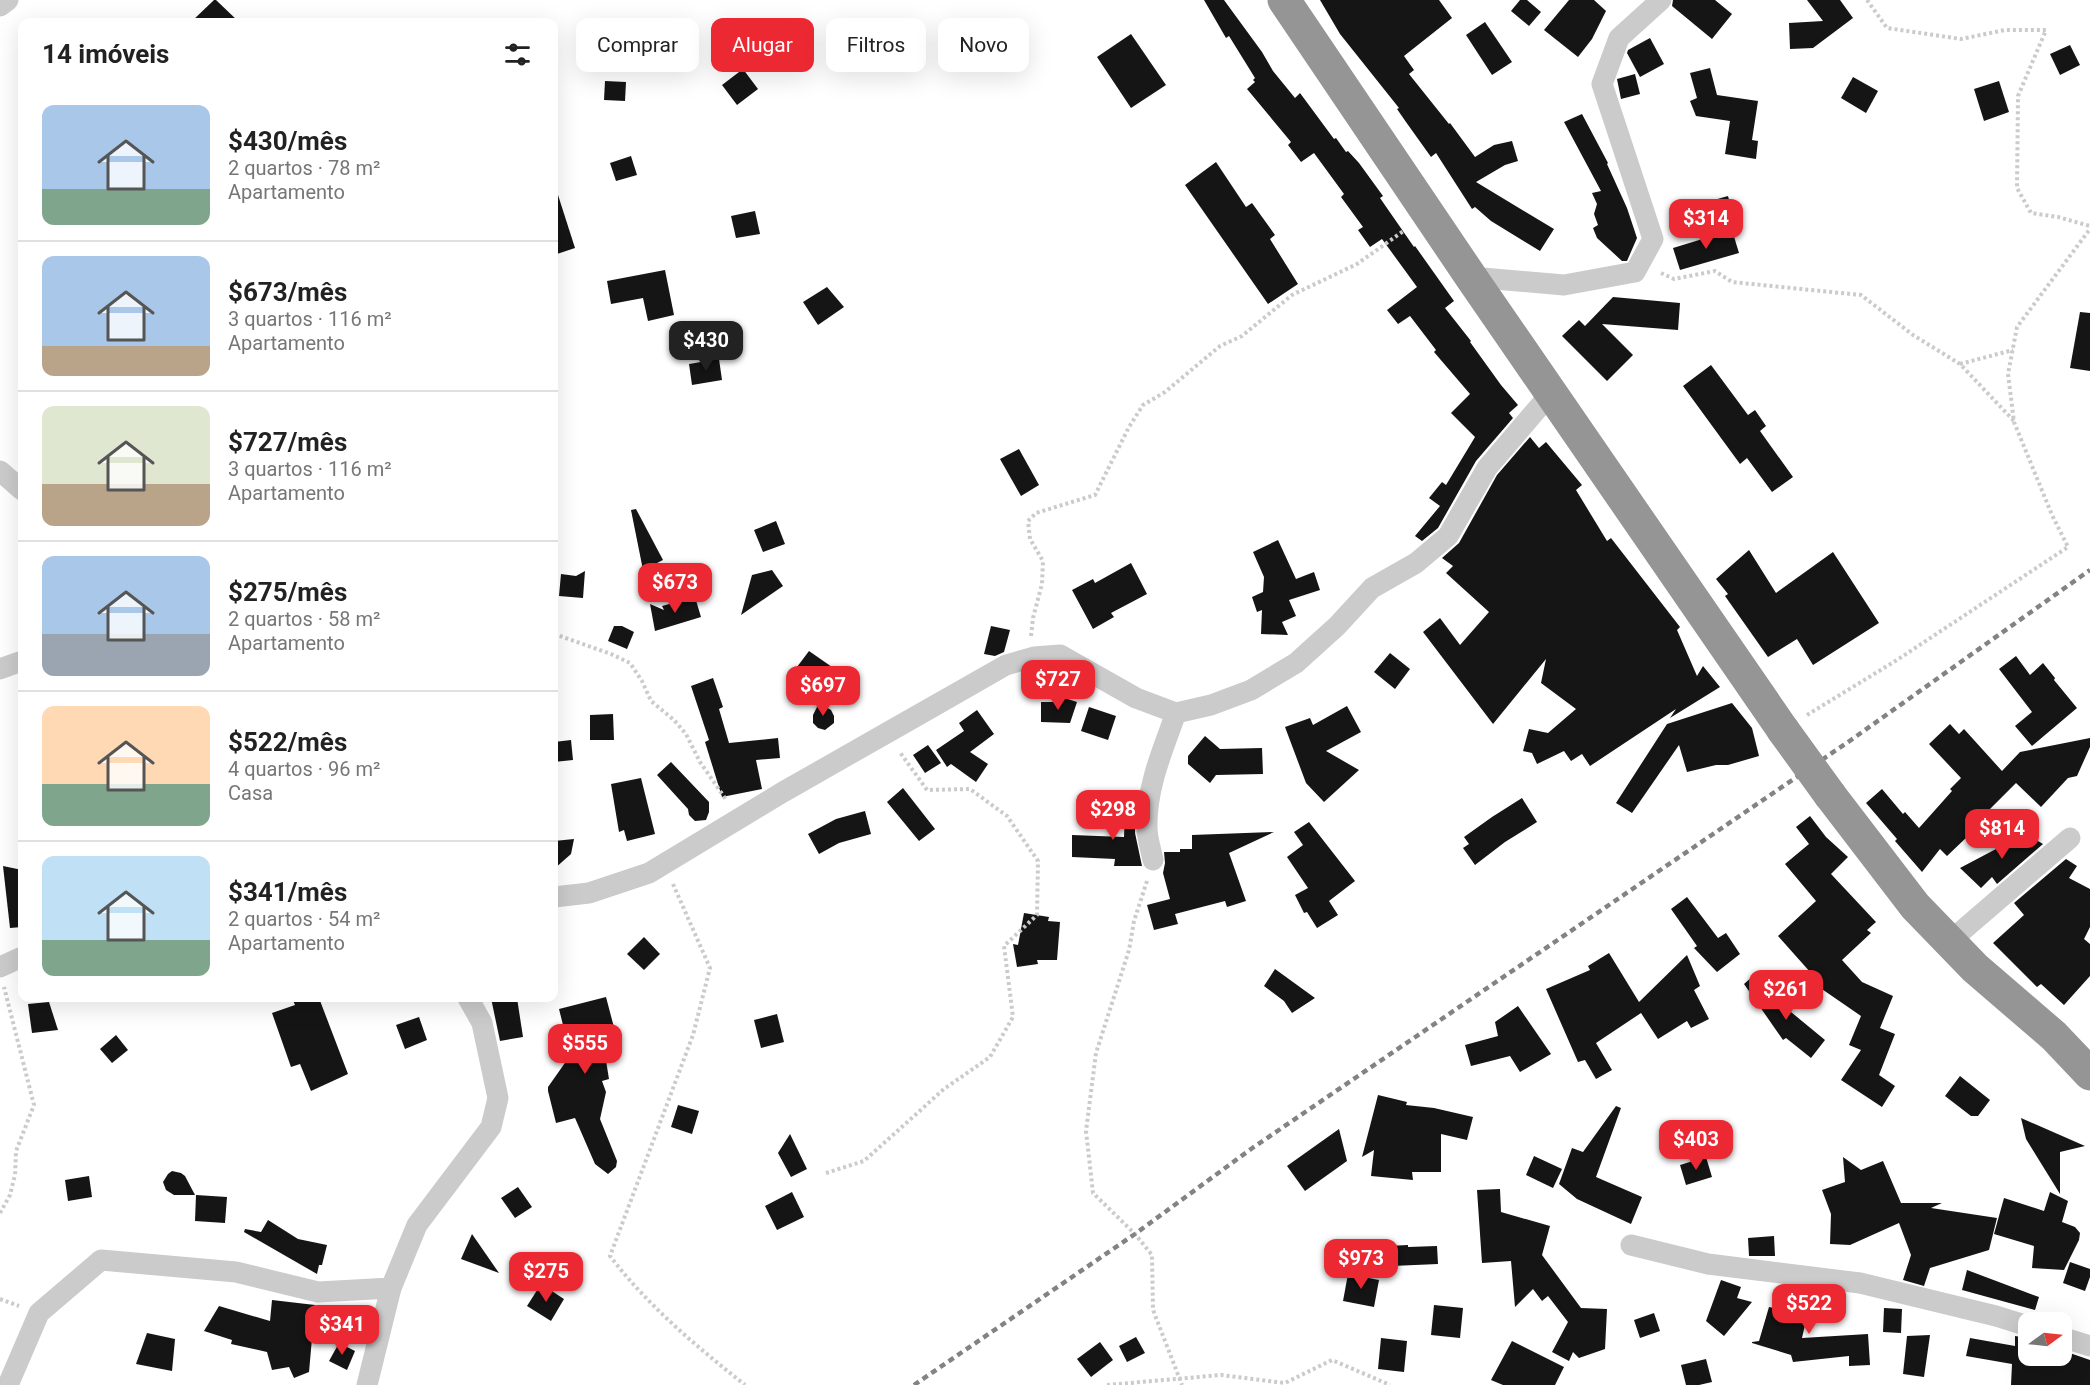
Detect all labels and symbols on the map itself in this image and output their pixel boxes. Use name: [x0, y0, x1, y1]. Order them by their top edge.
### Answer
pin: $314: [1670, 199, 1742, 250]
pin: $430: [670, 321, 742, 372]
pin: $673: [639, 563, 711, 614]
pin: $727: [1022, 660, 1094, 711]
pin: $697: [787, 666, 859, 717]
pin: $298: [1077, 790, 1149, 841]
pin: $814: [1966, 809, 2038, 860]
pin: $261: [1750, 970, 1822, 1021]
pin: $555: [549, 1024, 621, 1075]
pin: $403: [1660, 1120, 1732, 1171]
pin: $973: [1325, 1239, 1397, 1290]
pin: $275: [510, 1252, 582, 1303]
pin: $522: [1773, 1284, 1845, 1335]
pin: $341: [306, 1305, 378, 1356]
north arrow: [2018, 1312, 2072, 1366]

